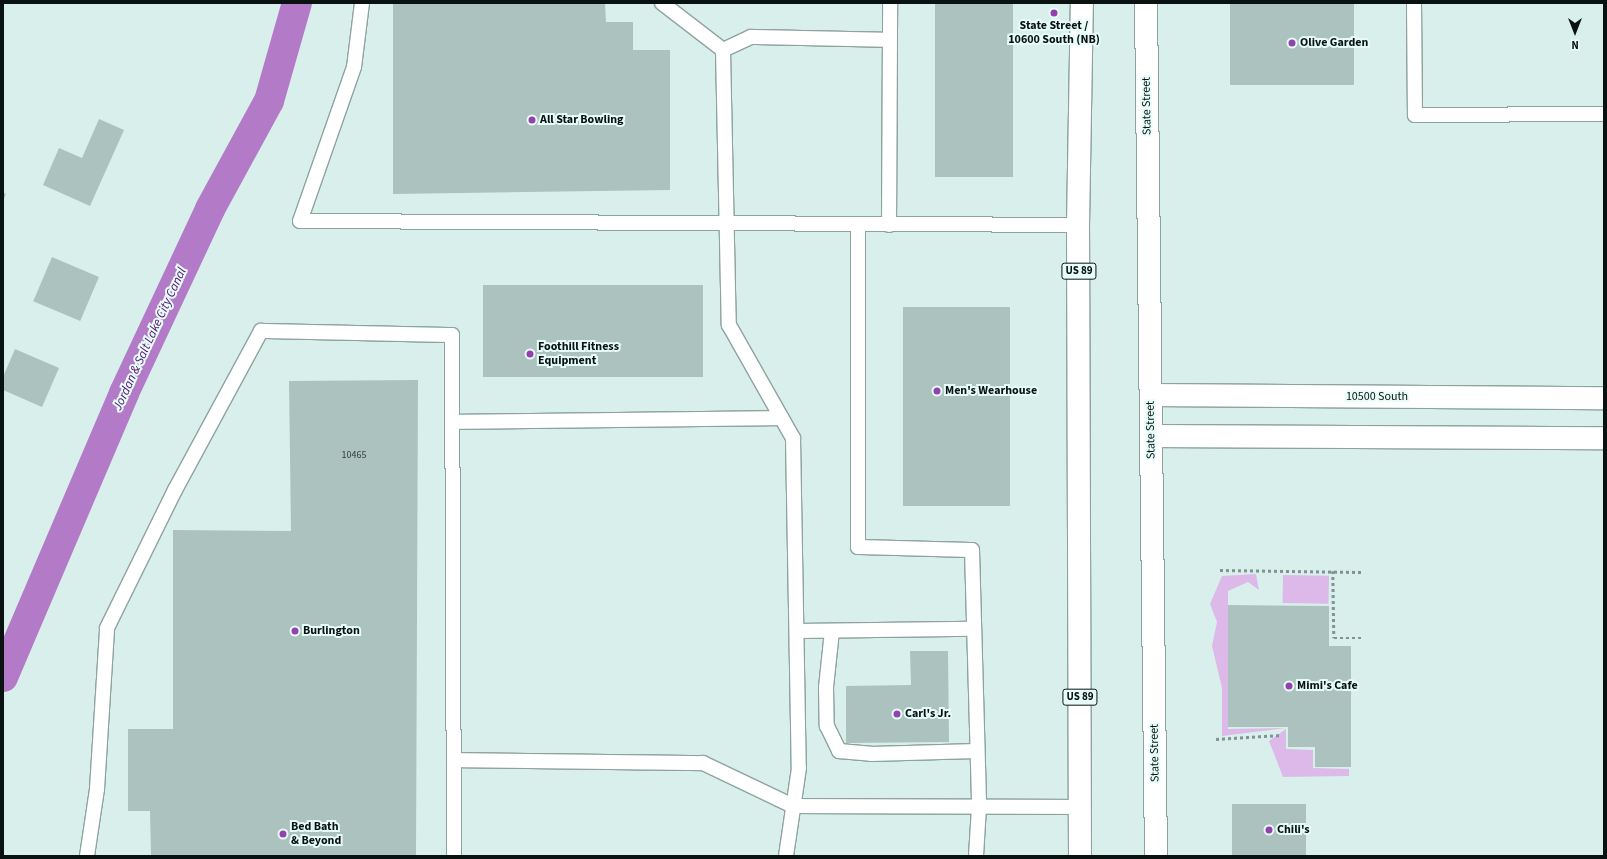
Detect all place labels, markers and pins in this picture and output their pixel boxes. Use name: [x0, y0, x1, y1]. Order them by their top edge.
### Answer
marker: State Street / 10600 South (NB): [1049, 8, 1059, 18]
place label: State Street / 10600 South (NB): [1008, 19, 1100, 47]
place label: Olive Garden: [1300, 36, 1368, 50]
marker: Olive Garden: [1287, 38, 1297, 48]
place label: All Star Bowling: [540, 113, 623, 127]
marker: All Star Bowling: [527, 115, 537, 125]
place label: Foothill Fitness Equipment: [538, 340, 619, 368]
marker: Foothill Fitness Equipment: [525, 349, 535, 359]
place label: Men's Wearhouse: [945, 384, 1037, 398]
marker: Men's Wearhouse: [932, 386, 942, 396]
place label: Burlington: [303, 624, 360, 638]
marker: Burlington: [290, 626, 300, 636]
place label: Mimi's Cafe: [1297, 679, 1358, 693]
marker: Mimi's Cafe: [1284, 681, 1294, 691]
place label: Carl's Jr.: [905, 707, 951, 721]
marker: Carl's Jr.: [892, 709, 902, 719]
place label: Bed Bath & Beyond: [291, 820, 341, 848]
place label: Chili's: [1277, 823, 1310, 837]
marker: Chili's: [1264, 825, 1274, 835]
marker: Bed Bath & Beyond: [278, 829, 288, 839]

